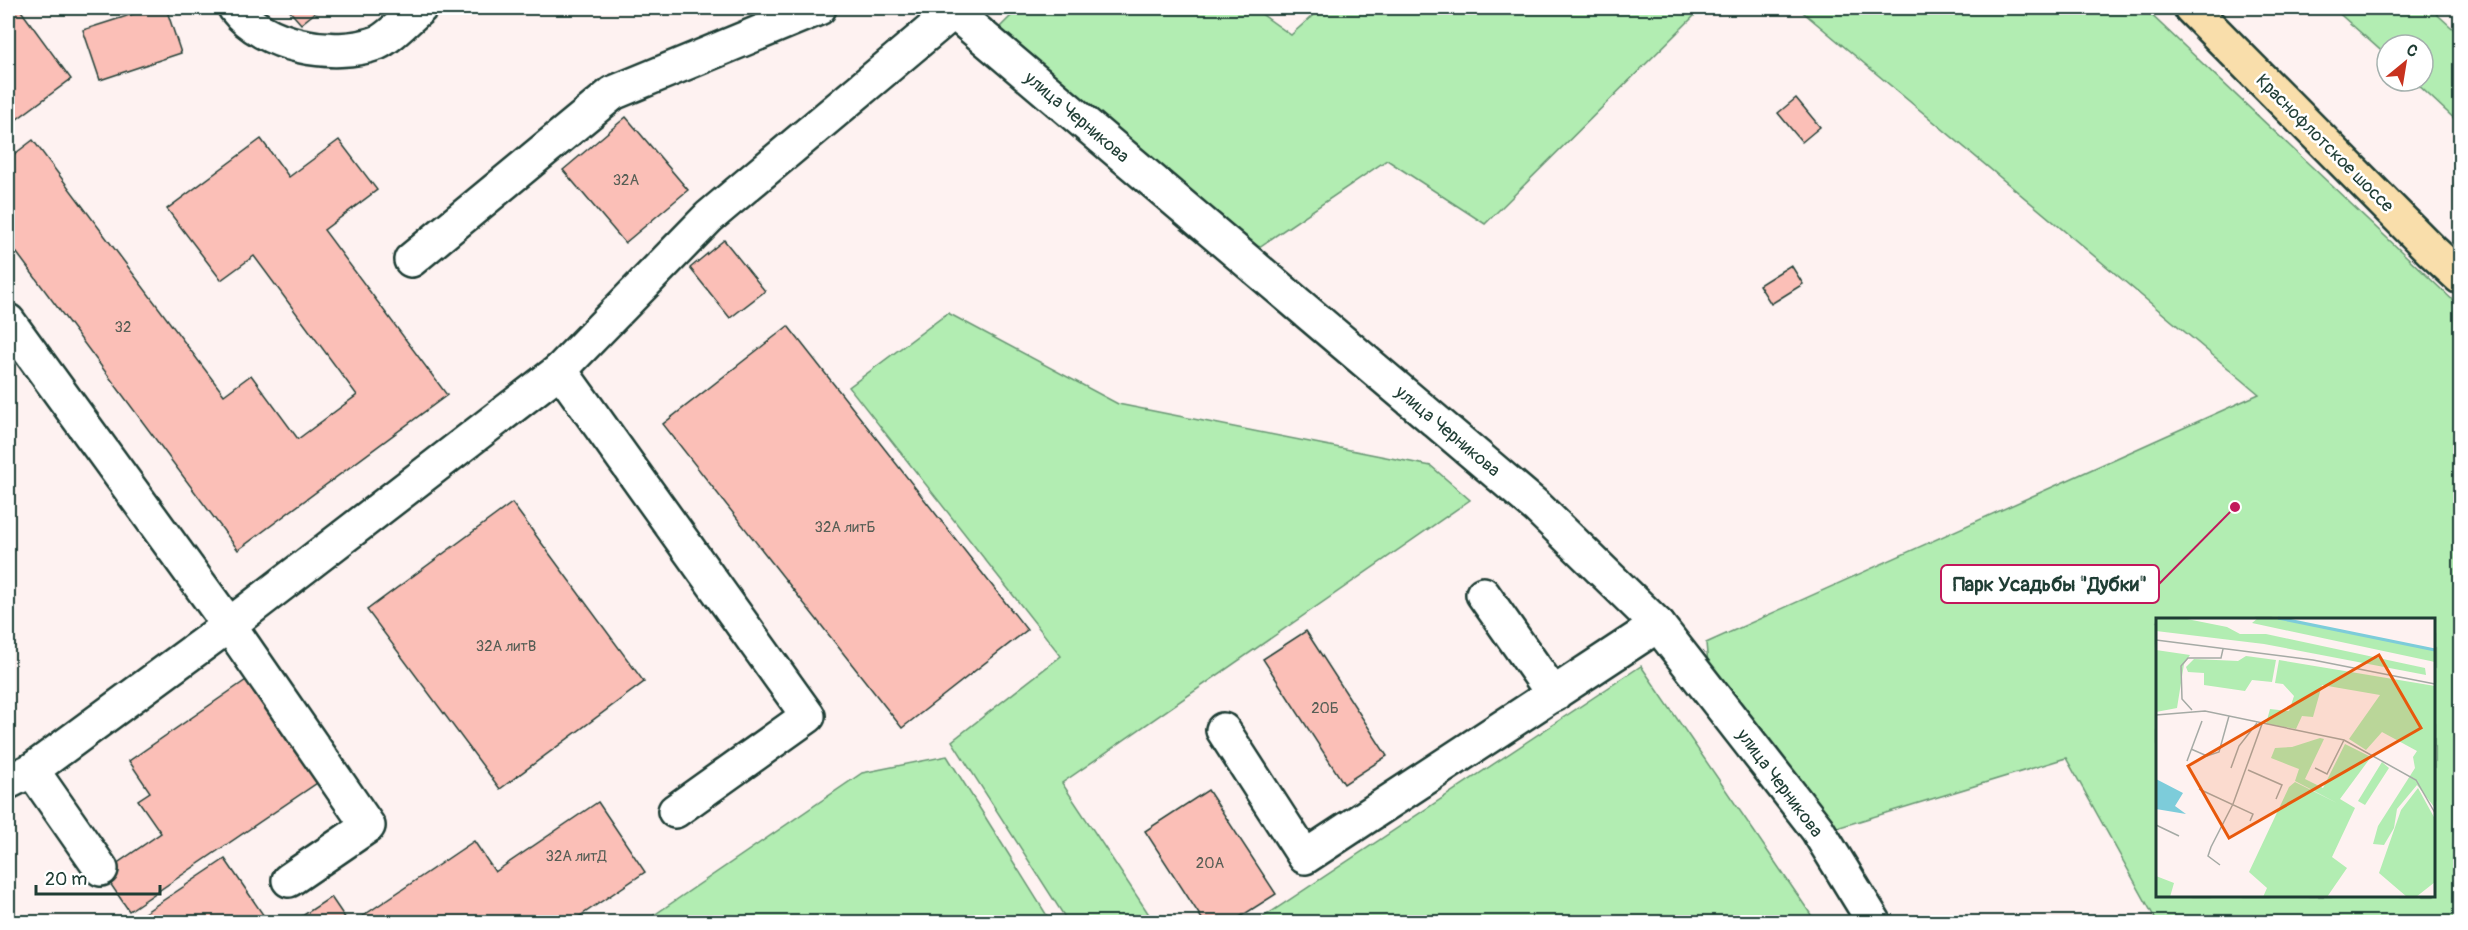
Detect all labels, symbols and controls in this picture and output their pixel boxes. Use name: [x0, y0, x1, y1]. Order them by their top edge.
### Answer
north arrow: [2375, 33, 2435, 93]
text: С: [2403, 40, 2421, 62]
street label: улица Черникова: [1019, 66, 1134, 168]
street label: Краснофлотское шоссе: [2251, 69, 2399, 217]
house number: 32А: [613, 171, 640, 190]
house number: 32: [115, 318, 131, 337]
street label: улица Черникова: [1390, 380, 1505, 482]
house number: 32А литБ: [815, 518, 875, 537]
callout: Парк Усадьбы "Дубки": [1941, 565, 2159, 603]
text: Парк Усадьбы "Дубки": [1953, 572, 2147, 597]
inset map: [2156, 618, 2435, 897]
house number: 32А литВ: [476, 637, 536, 656]
house number: 20Б: [1311, 699, 1339, 718]
street label: улица Черникова: [1731, 724, 1828, 842]
house number: 32А литД: [546, 847, 607, 866]
house number: 20А: [1196, 854, 1224, 873]
scale bar: [36, 858, 160, 896]
text: 20 m: [45, 868, 87, 891]

